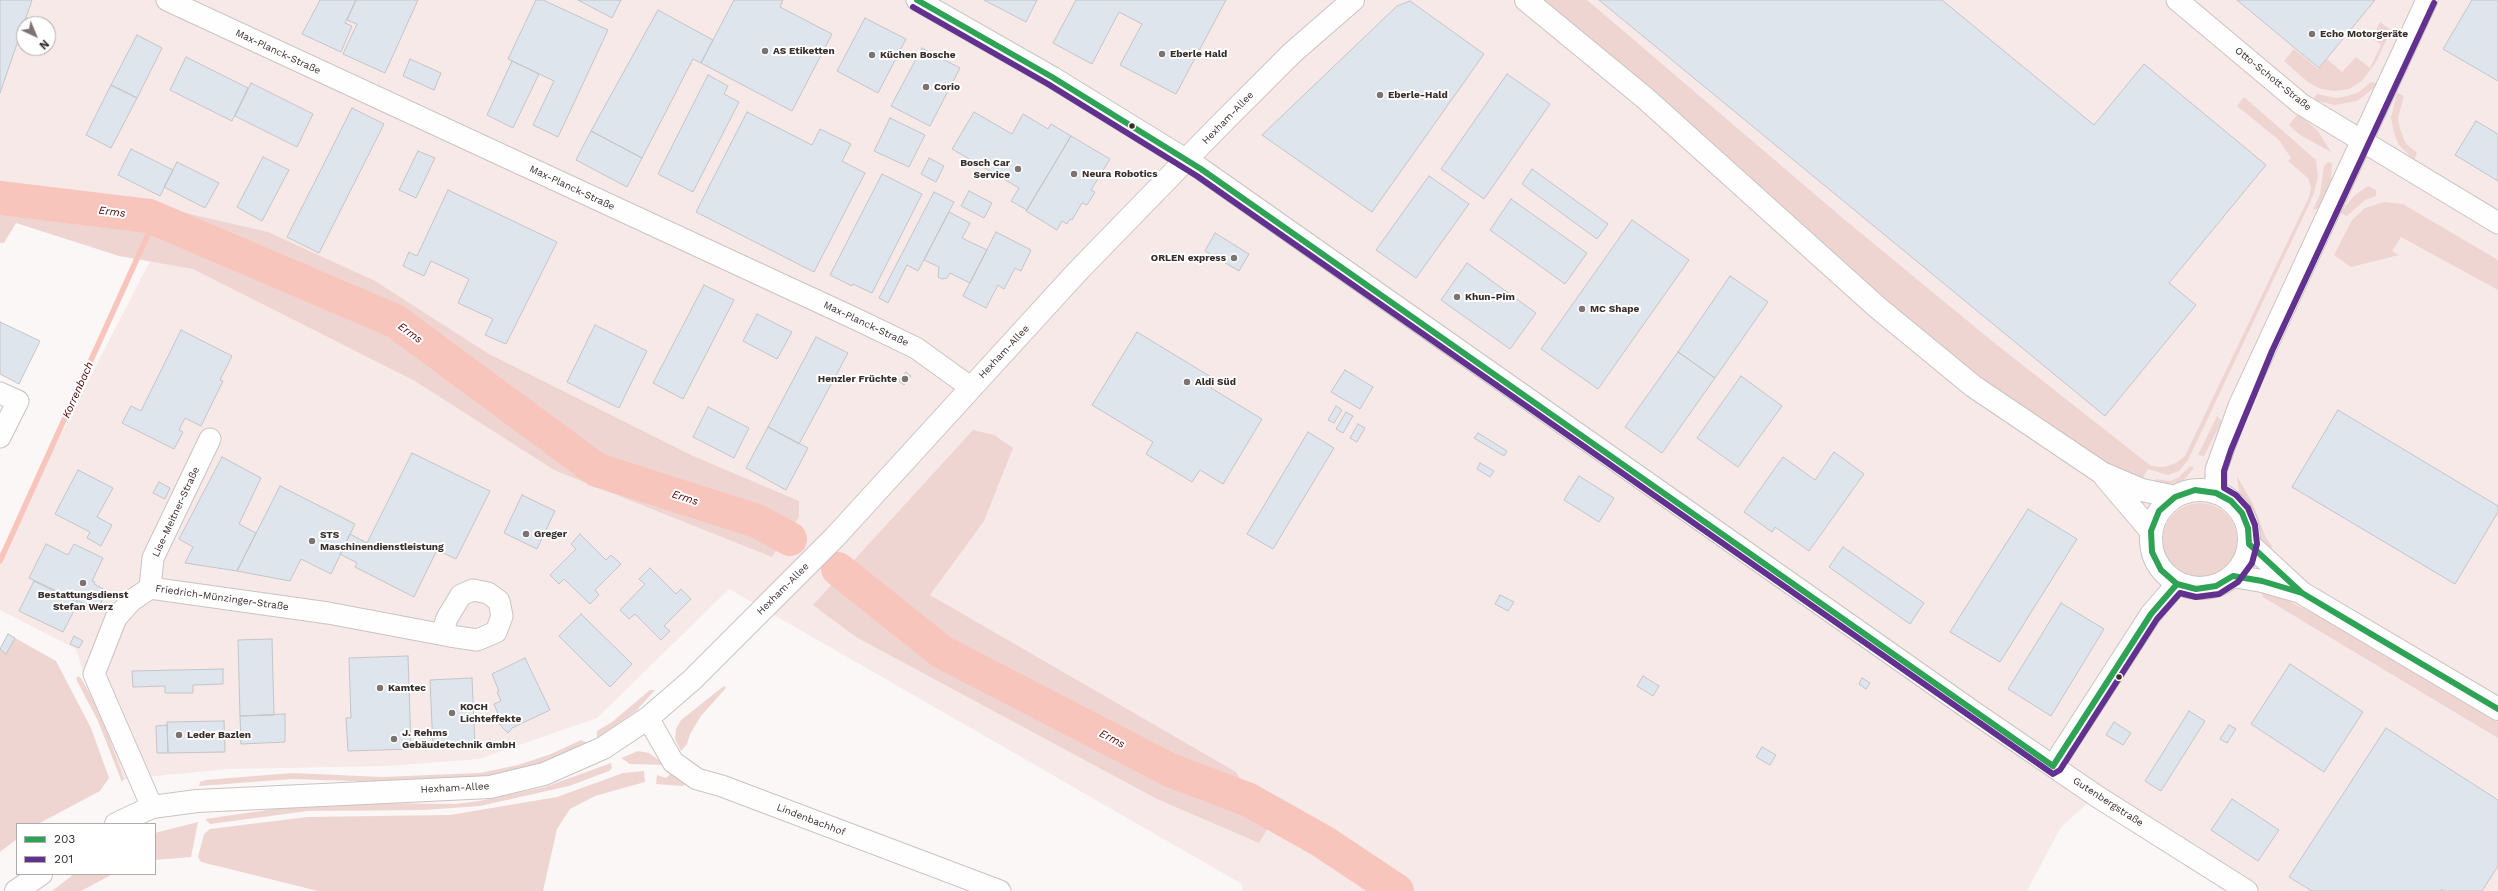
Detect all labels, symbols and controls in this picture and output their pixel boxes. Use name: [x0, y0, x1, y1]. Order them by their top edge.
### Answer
north arrow: [16, 16, 56, 56]
street label: Max-Planck-Straße: [233, 27, 323, 77]
place label: Echo Motorgeräte: [2320, 28, 2408, 40]
marker: Echo Motorgeräte: [2307, 29, 2317, 39]
text: N: [37, 37, 51, 52]
place label: AS Etiketten: [773, 45, 835, 57]
street label: Otto-Schott-Straße: [2232, 45, 2314, 113]
marker: AS Etiketten: [760, 46, 770, 56]
place label: Eberle Hald: [1170, 48, 1227, 60]
place label: Küchen Bosche: [880, 49, 956, 61]
marker: Eberle Hald: [1157, 49, 1167, 59]
marker: Küchen Bosche: [867, 50, 877, 60]
place label: Corio: [934, 81, 960, 93]
marker: Corio: [921, 82, 931, 92]
street label: Hexham-Allee: [1200, 89, 1256, 147]
place label: Eberle-Hald: [1388, 89, 1448, 101]
marker: Eberle-Hald: [1375, 90, 1385, 100]
unlabelled marker: [1127, 121, 1137, 131]
place label: Bosch Car Service: [960, 157, 1010, 180]
street label: Max-Planck-Straße: [527, 163, 617, 213]
marker: Bosch Car Service: [1013, 164, 1023, 174]
place label: Neura Robotics: [1082, 168, 1158, 180]
marker: Neura Robotics: [1069, 169, 1079, 179]
water label: Erms: [98, 204, 126, 220]
place label: ORLEN express: [1151, 252, 1226, 264]
marker: ORLEN express: [1229, 253, 1239, 263]
place label: Khun-Pim: [1465, 291, 1515, 303]
marker: Khun-Pim: [1452, 292, 1462, 302]
street label: Max-Planck-Straße: [821, 299, 911, 349]
place label: MC Shape: [1590, 303, 1639, 315]
marker: MC Shape: [1577, 304, 1587, 314]
water label: Erms: [395, 320, 425, 346]
street label: Hexham-Allee: [976, 323, 1032, 381]
water label: Korrenbach: [60, 360, 96, 420]
place label: Henzler Früchte: [818, 373, 897, 385]
marker: Henzler Früchte: [900, 374, 910, 384]
place label: Aldi Süd: [1195, 376, 1236, 388]
marker: Aldi Süd: [1182, 377, 1192, 387]
street label: Lise-Meitner-Straße: [150, 465, 202, 559]
water label: Erms: [670, 488, 700, 508]
place label: Greger: [534, 528, 567, 540]
place label: STS Maschinendienstleistung: [320, 529, 444, 552]
marker: Greger: [521, 529, 531, 539]
marker: STS Maschinendienstleistung: [307, 536, 317, 546]
street label: Hexham-Allee: [754, 560, 812, 618]
marker: Bestattungsdienst Stefan Werz: [78, 578, 88, 588]
street label: Friedrich-Münzinger-Straße: [155, 583, 289, 613]
place label: Bestattungsdienst Stefan Werz: [38, 589, 128, 612]
unlabelled marker: [2114, 672, 2124, 682]
place label: Kamtec: [388, 682, 426, 694]
marker: Kamtec: [375, 683, 385, 693]
place label: KOCH Lichteffekte: [460, 701, 521, 724]
marker: KOCH Lichteffekte: [447, 708, 457, 718]
place label: J. Rehms Gebäudetechnik GmbH: [402, 727, 516, 750]
water label: Erms: [1097, 727, 1127, 751]
place label: Leder Bazlen: [187, 729, 251, 741]
marker: Leder Bazlen: [174, 730, 184, 740]
marker: J. Rehms Gebäudetechnik GmbH: [389, 734, 399, 744]
street label: Gutenbergstraße: [2070, 775, 2146, 829]
street label: Hexham-Allee: [420, 780, 490, 796]
street label: Lindenbachhof: [775, 801, 847, 839]
legend: [16, 823, 156, 875]
text: 203: [54, 832, 75, 846]
text: 201: [54, 852, 73, 866]

